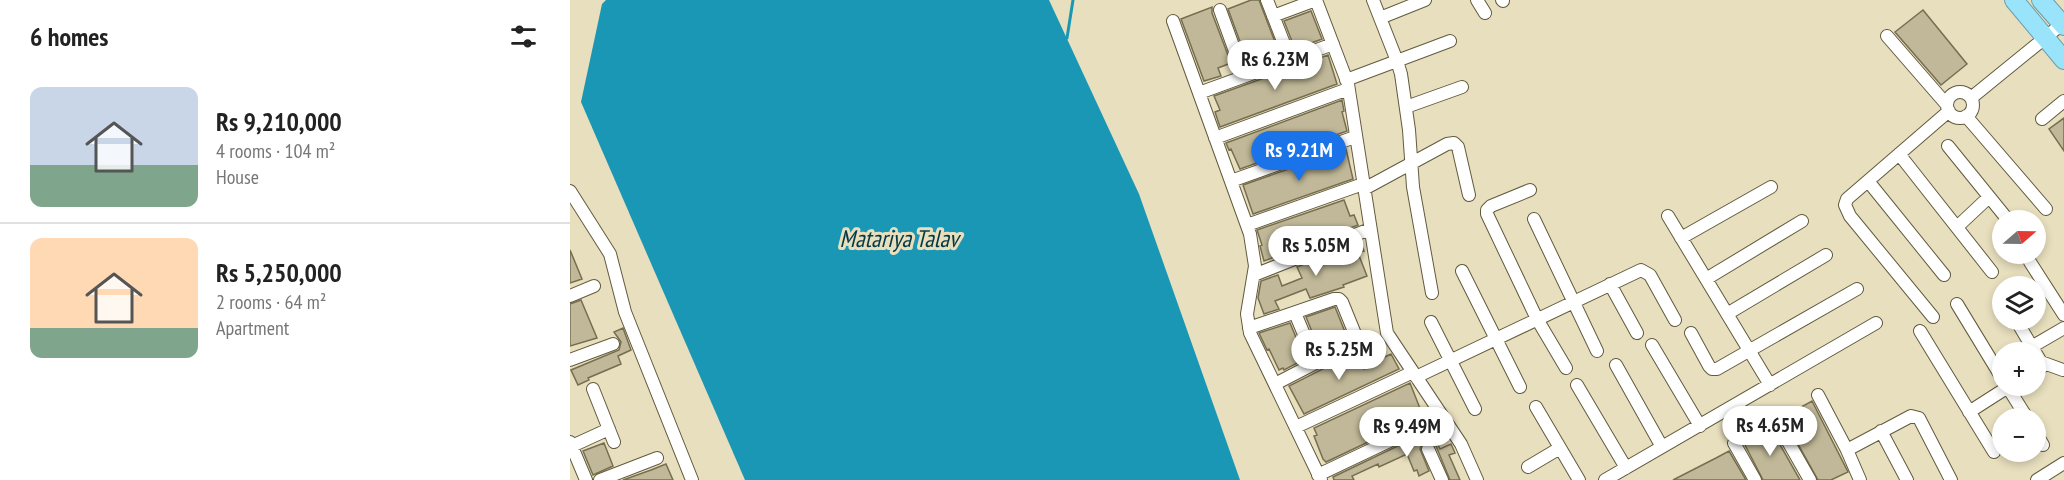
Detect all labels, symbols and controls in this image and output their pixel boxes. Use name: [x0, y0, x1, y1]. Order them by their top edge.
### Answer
text: 6 homes: [30, 20, 108, 53]
icon: filters: [507, 20, 540, 53]
pin: Rs 6.23M: [1213, 40, 1337, 91]
text: Rs 6.23M: [1241, 46, 1309, 72]
text: Rs 9,210,000: [216, 105, 342, 138]
icon: home: [78, 111, 150, 183]
pin: Rs 9.21M: [1237, 131, 1361, 182]
text: Rs 9.21M: [1265, 137, 1333, 163]
text: 4 rooms · 104 m²: [216, 138, 335, 164]
text: House: [216, 164, 259, 190]
north arrow: [1992, 210, 2046, 264]
map controls: [1992, 210, 2046, 462]
water label: Matariya Talav: [840, 223, 962, 254]
pin: Rs 5.05M: [1254, 226, 1378, 277]
text: Rs 5.05M: [1282, 232, 1350, 258]
text: Rs 5,250,000: [216, 256, 342, 289]
icon: home: [78, 262, 150, 334]
button: layers: [1992, 276, 2046, 330]
text: 2 rooms · 64 m²: [216, 289, 326, 315]
text: Apartment: [216, 315, 289, 341]
pin: Rs 5.25M: [1277, 330, 1401, 381]
text: Rs 5.25M: [1305, 336, 1373, 362]
button: +: [1992, 342, 2046, 396]
pin: Rs 4.65M: [1708, 406, 1832, 457]
pin: Rs 9.49M: [1345, 407, 1469, 458]
button: −: [1992, 408, 2046, 462]
text: Rs 4.65M: [1736, 412, 1804, 438]
text: Rs 9.49M: [1373, 413, 1441, 439]

